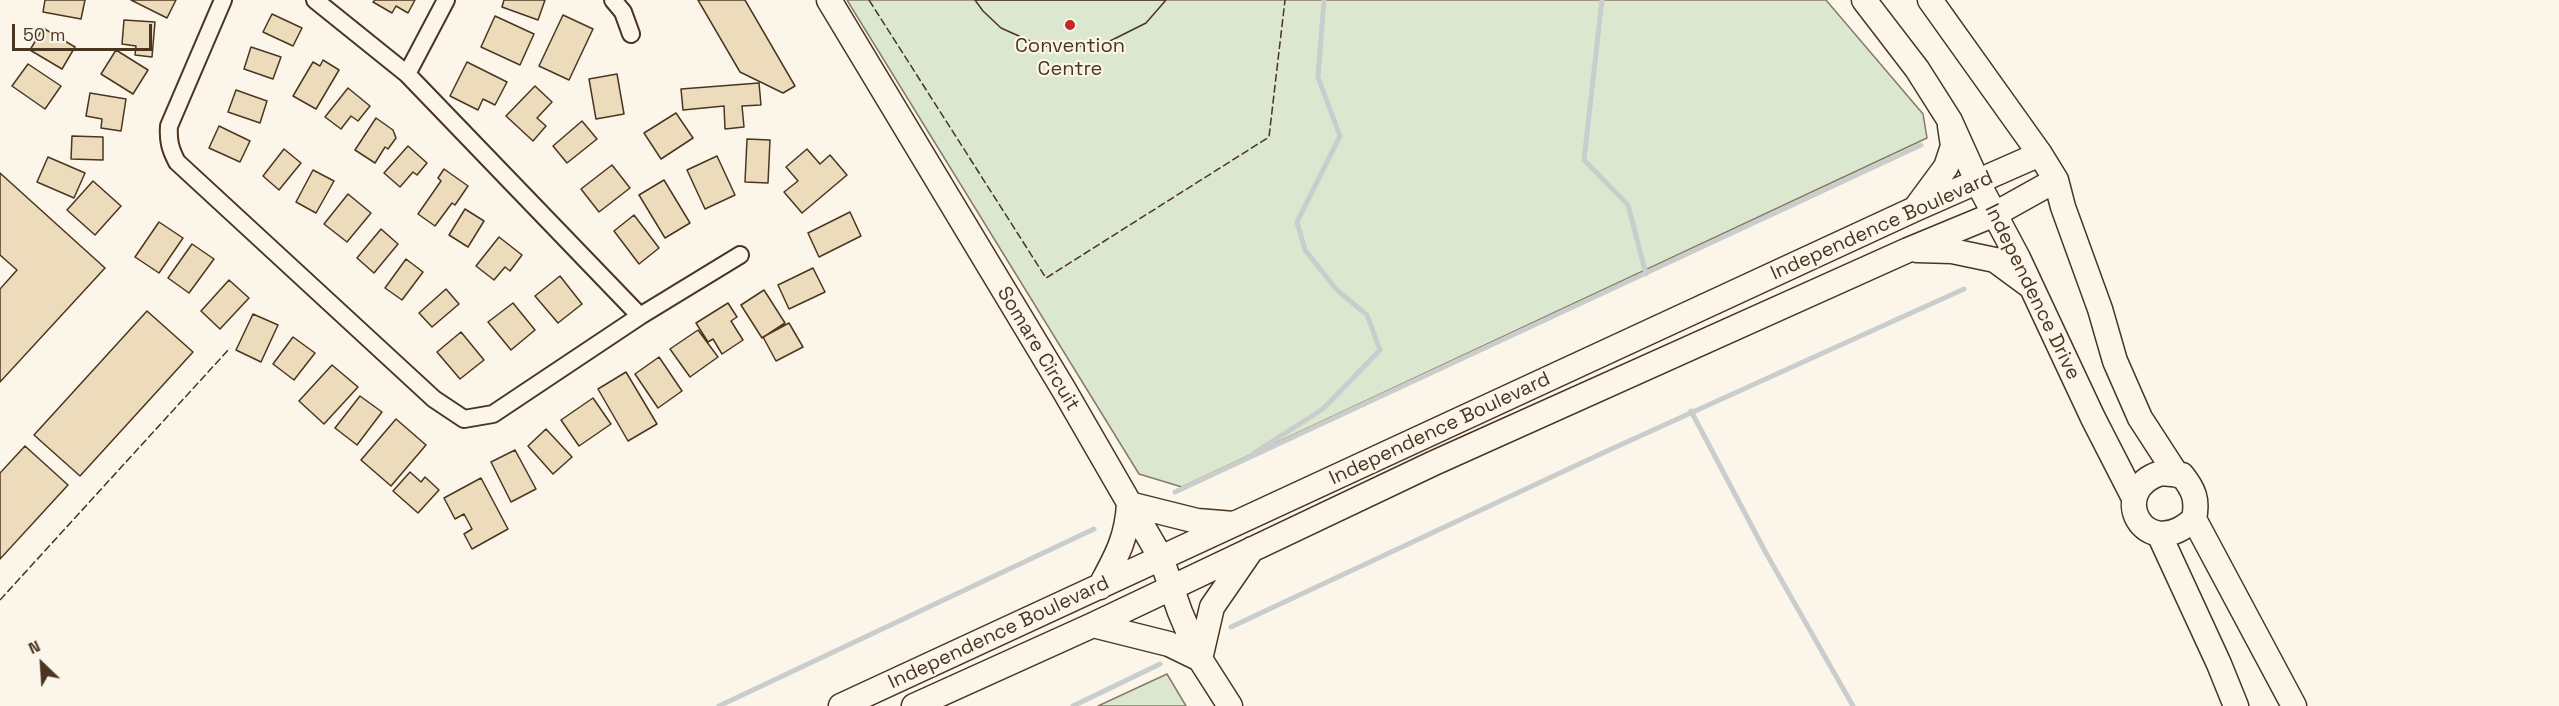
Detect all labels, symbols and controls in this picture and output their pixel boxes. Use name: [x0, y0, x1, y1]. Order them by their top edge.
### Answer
scale bar: [15, 12, 154, 50]
marker: Convention Centre: [1063, 18, 1077, 32]
text: 50 m: [23, 23, 65, 46]
place label: Convention Centre: [1015, 35, 1125, 82]
street label: Independence Boulevard: [1767, 166, 1997, 286]
street label: Independence Drive: [1979, 200, 2085, 384]
street label: Somare Circuit: [991, 283, 1085, 415]
street label: Independence Boulevard: [1326, 367, 1554, 491]
street label: Independence Boulevard: [885, 571, 1113, 695]
north arrow: [12, 634, 72, 694]
text: N: [25, 635, 43, 659]

